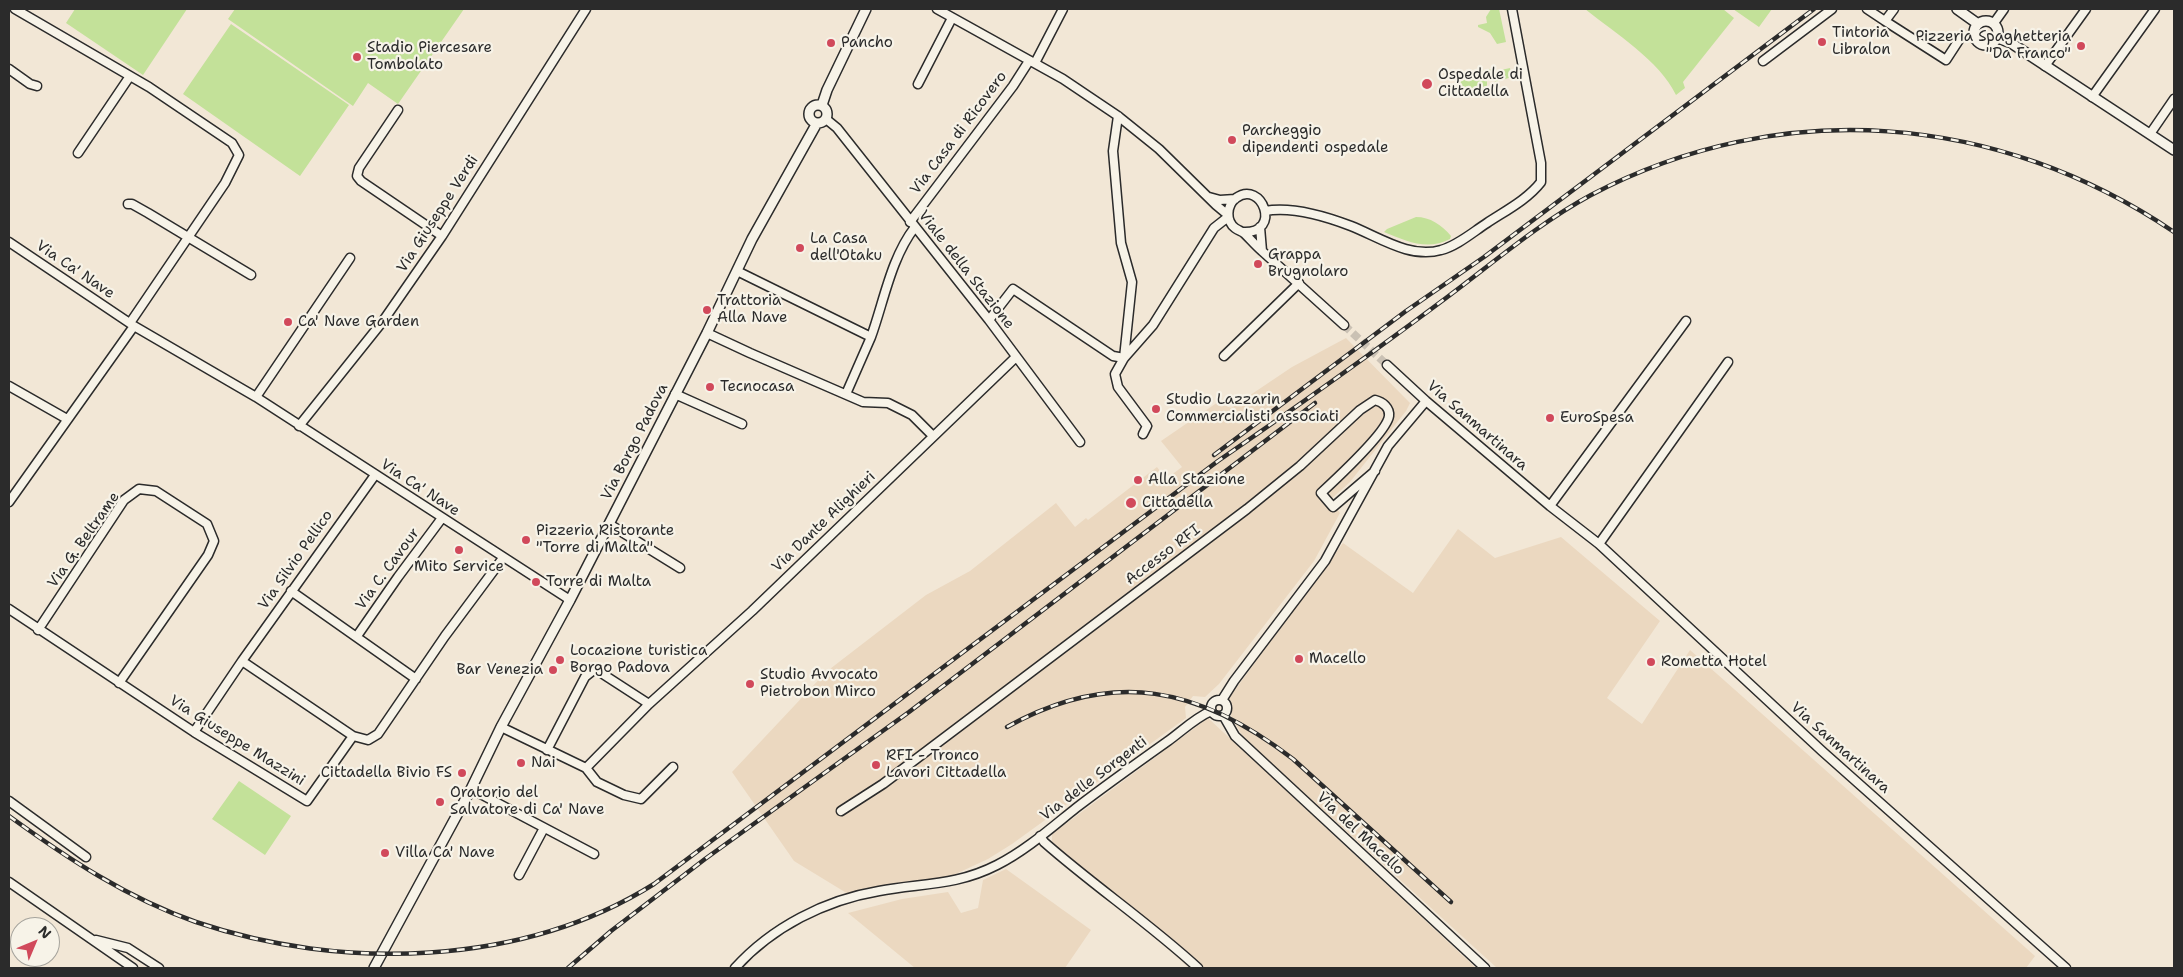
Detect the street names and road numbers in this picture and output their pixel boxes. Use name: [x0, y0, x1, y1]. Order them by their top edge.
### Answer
street label: Via Casa di Ricovero: [907, 68, 1011, 198]
street label: Via Giuseppe Verdi: [393, 152, 483, 276]
street label: Viale della Stazione: [914, 207, 1018, 333]
street label: Via Ca' Nave: [32, 237, 118, 303]
street label: Via Sanmartinara: [1423, 377, 1531, 475]
street label: Via Borgo Padova: [598, 381, 672, 503]
street label: Via Ca' Nave: [377, 456, 463, 520]
street label: Via Dante Alighieri: [768, 468, 880, 576]
street label: Via G. Beltrame: [44, 489, 124, 591]
street label: Via Silvio Pellico: [255, 507, 337, 613]
street label: Accesso RFI: [1122, 521, 1204, 589]
street label: Via C. Cavour: [352, 525, 424, 613]
street label: Via Giuseppe Mazzini: [166, 692, 308, 790]
street label: Via Sanmartinara: [1786, 699, 1894, 797]
street label: Via delle Sorgenti: [1037, 733, 1151, 825]
street label: Via del Macello: [1313, 789, 1407, 879]

